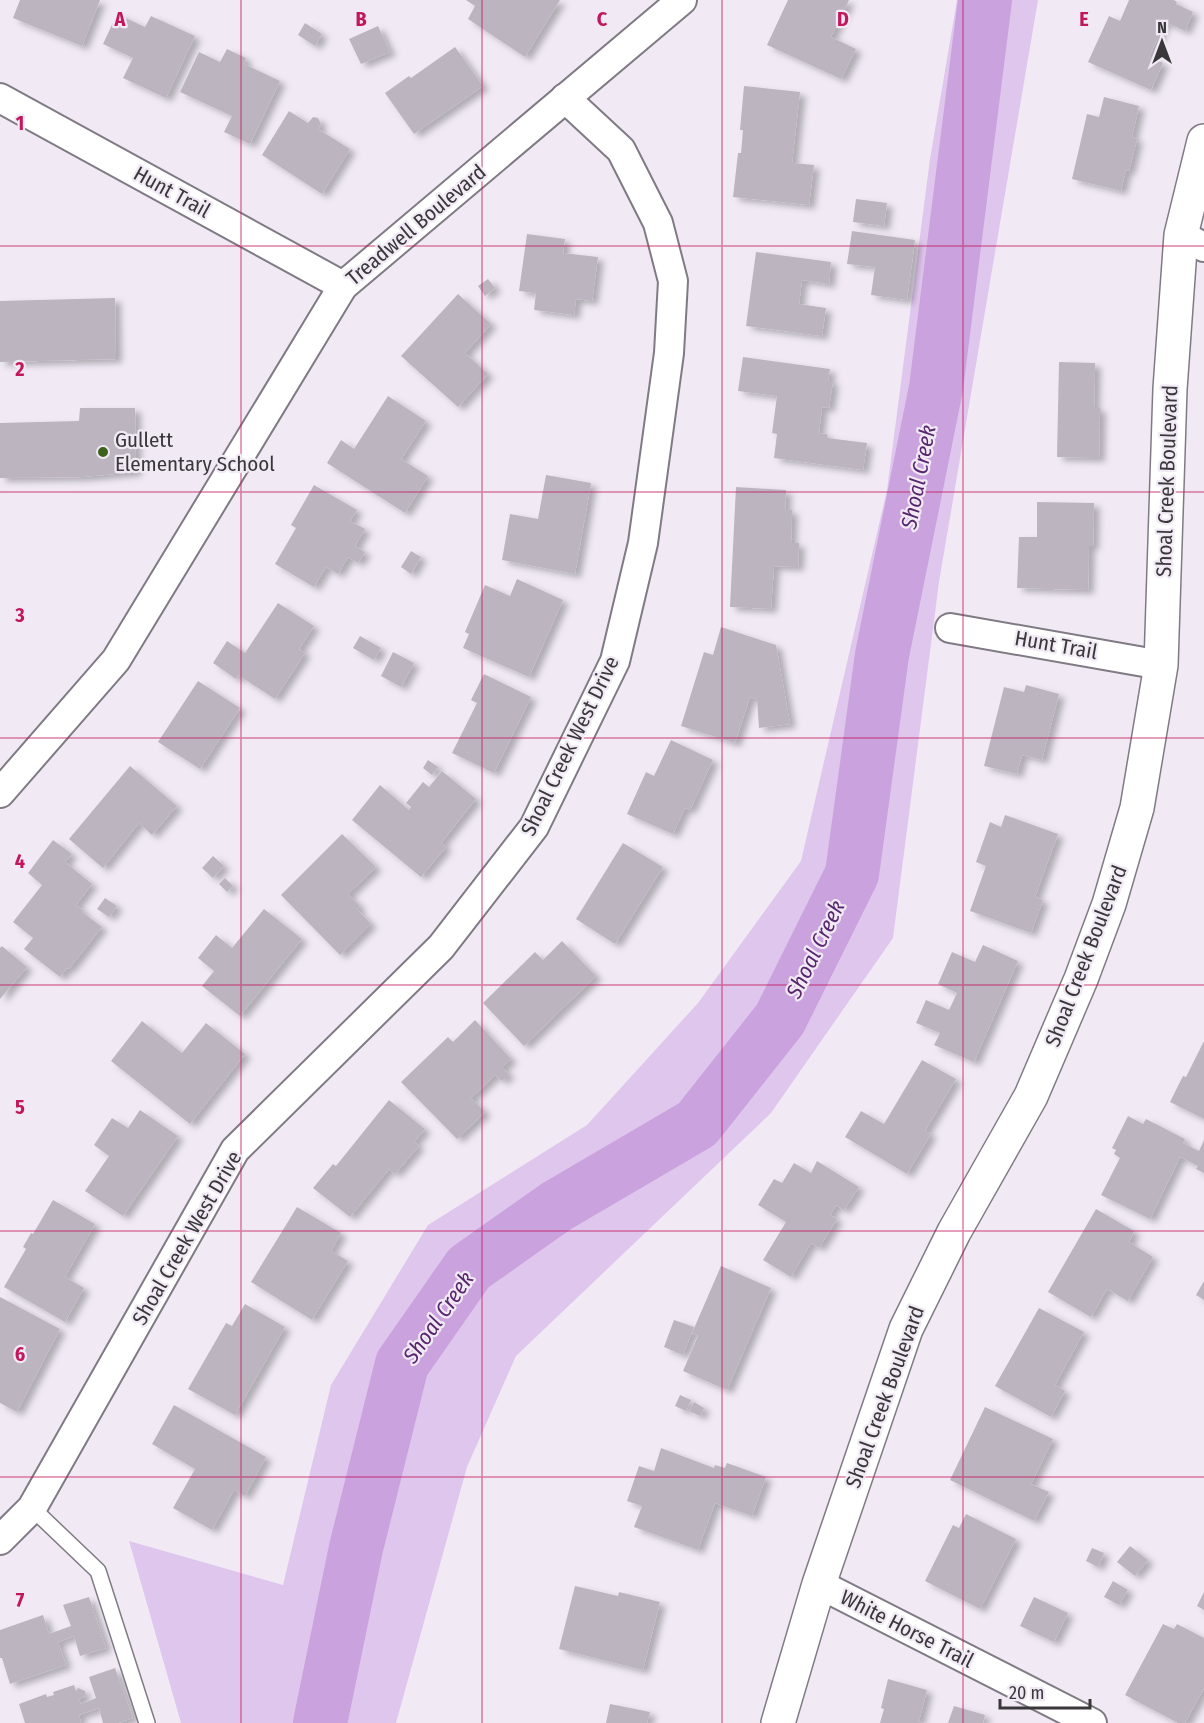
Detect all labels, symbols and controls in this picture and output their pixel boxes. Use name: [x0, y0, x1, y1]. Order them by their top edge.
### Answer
text: A: [114, 7, 127, 31]
text: B: [355, 7, 367, 31]
text: C: [597, 7, 608, 31]
text: D: [837, 7, 849, 31]
text: E: [1079, 7, 1089, 31]
north arrow: [1132, 12, 1192, 72]
text: N: [1157, 18, 1167, 37]
text: 1: [16, 111, 24, 135]
street label: Treadwell Boulevard: [341, 159, 491, 291]
street label: Hunt Trail: [129, 160, 215, 224]
text: 2: [14, 357, 25, 381]
street label: Shoal Creek Boulevard: [1151, 385, 1183, 577]
water label: Shoal Creek: [895, 423, 942, 532]
place label: Gullett Elementary School: [115, 427, 275, 477]
marker: Gullett Elementary School: [96, 445, 110, 459]
text: 3: [14, 603, 25, 627]
street label: Hunt Trail: [1013, 625, 1100, 665]
street label: Shoal Creek West Drive: [515, 652, 625, 840]
text: 4: [15, 849, 25, 873]
street label: Shoal Creek Boulevard: [1039, 862, 1133, 1050]
water label: Shoal Creek: [780, 896, 851, 1003]
text: 5: [15, 1095, 25, 1119]
street label: Shoal Creek West Drive: [127, 1146, 247, 1330]
water label: Shoal Creek: [397, 1266, 480, 1369]
street label: Shoal Creek Boulevard: [840, 1302, 930, 1492]
text: 6: [15, 1342, 25, 1366]
street label: White Horse Trail: [836, 1584, 978, 1674]
text: 7: [16, 1588, 25, 1612]
scale bar: [1000, 1672, 1090, 1710]
text: 20 m: [1009, 1682, 1044, 1704]

